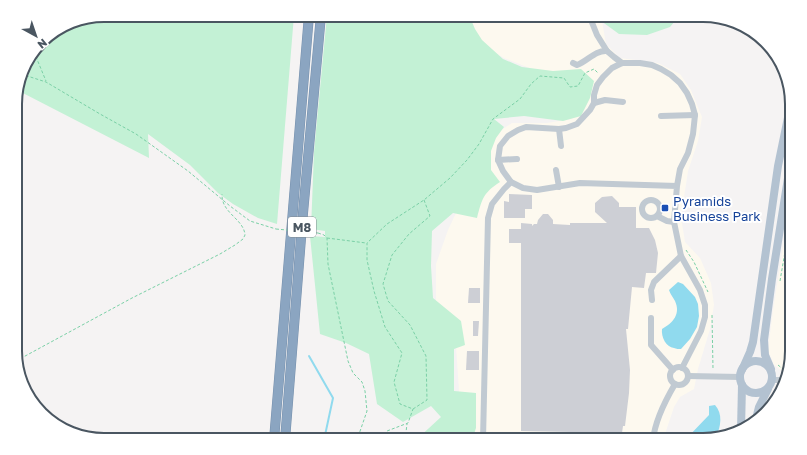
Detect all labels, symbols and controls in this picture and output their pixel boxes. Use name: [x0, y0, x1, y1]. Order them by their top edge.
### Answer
north arrow: [16, 16, 56, 56]
text: N: [35, 36, 50, 52]
place label: Pyramids Business Park: [673, 193, 761, 224]
marker: Pyramids Business Park: [660, 203, 670, 213]
road number: M8: [288, 217, 316, 237]

